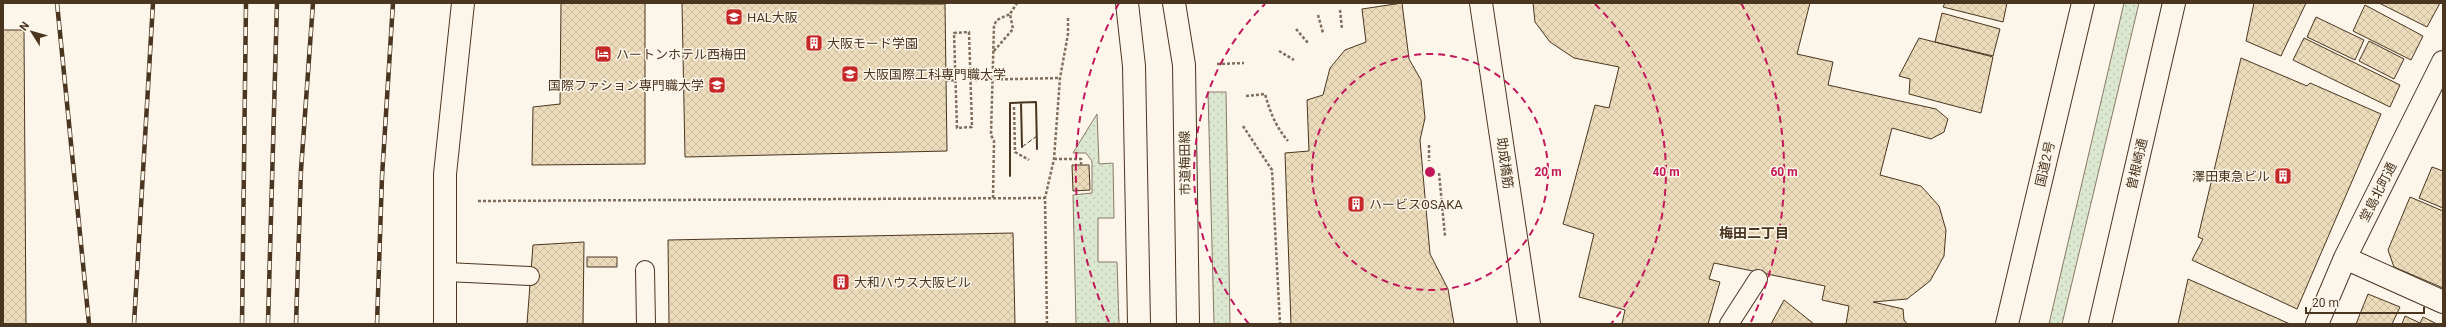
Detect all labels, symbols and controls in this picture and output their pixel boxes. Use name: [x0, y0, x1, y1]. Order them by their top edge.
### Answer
school or university icon: HAL大阪: [724, 7, 744, 27]
place label: HAL大阪: [747, 10, 798, 25]
north arrow: [12, 12, 52, 52]
text: N: [17, 19, 32, 33]
building icon: 大阪モード学園: [804, 33, 824, 53]
place label: 大阪モード学園: [827, 36, 918, 51]
hotel icon: ハートンホテル西梅田: [593, 44, 613, 64]
place label: ハートンホテル西梅田: [616, 47, 746, 62]
school or university icon: 大阪国際工科専門職大学: [840, 64, 860, 84]
place label: 大阪国際工科専門職大学: [863, 67, 1006, 82]
school or university icon: 国際ファション専門職大学: [707, 75, 727, 95]
place label: 国際ファション専門職大学: [548, 78, 704, 93]
street label: 市道梅田線: [1177, 130, 1193, 196]
street label: 助成橋筋: [1494, 136, 1516, 190]
street label: 曽根崎通: [2124, 137, 2150, 191]
street label: 国道2号: [2032, 140, 2058, 188]
street label: 堂島北町通: [2357, 160, 2399, 224]
centre of rings: [1423, 165, 1437, 179]
text: 20 m: [1534, 165, 1562, 179]
text: 40 m: [1652, 165, 1680, 179]
text: 60 m: [1770, 165, 1798, 179]
building icon: 澤田東急ビル: [2273, 166, 2293, 186]
place label: 澤田東急ビル: [2192, 169, 2270, 184]
building icon: ハービスOSAKA: [1346, 194, 1366, 214]
place label: ハービスOSAKA: [1369, 197, 1463, 212]
district label: 梅田二丁目: [1719, 225, 1789, 241]
building icon: 大和ハウス大阪ビル: [831, 272, 851, 292]
place label: 大和ハウス大阪ビル: [854, 275, 971, 290]
scale bar: [2306, 289, 2424, 315]
text: 20 m: [2312, 296, 2339, 310]

